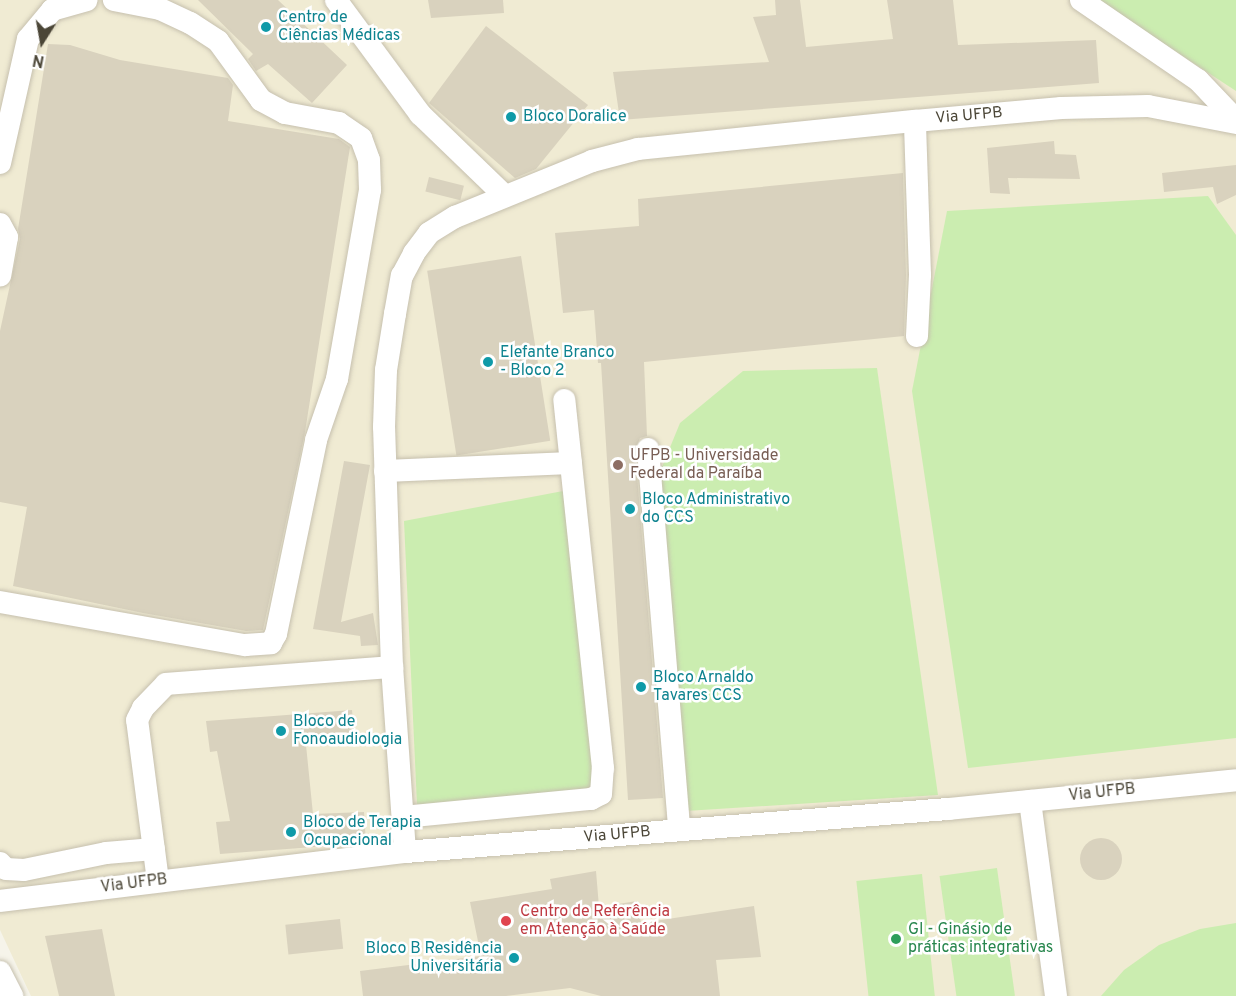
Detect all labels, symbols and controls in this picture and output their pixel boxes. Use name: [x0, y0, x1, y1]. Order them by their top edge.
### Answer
place label: Centro de Ciências Médicas: [278, 8, 400, 46]
north arrow: [12, 12, 72, 72]
marker: Centro de Ciências Médicas: [259, 20, 273, 34]
text: N: [31, 49, 46, 71]
street label: Via UFPB: [935, 104, 1003, 128]
place label: Bloco Doralice: [523, 107, 627, 127]
marker: Bloco Doralice: [504, 110, 518, 124]
place label: Elefante Branco - Bloco 2: [500, 343, 614, 381]
marker: Elefante Branco - Bloco 2: [481, 355, 495, 369]
place label: UFPB - Universidade Federal da Paraíba: [630, 446, 778, 484]
marker: UFPB - Universidade Federal da Paraíba: [611, 458, 625, 472]
place label: Bloco Administrativo do CCS: [642, 490, 791, 528]
marker: Bloco Administrativo do CCS: [623, 502, 637, 516]
place label: Bloco Arnaldo Tavares CCS: [653, 668, 754, 706]
marker: Bloco Arnaldo Tavares CCS: [634, 680, 648, 694]
place label: Bloco de Fonoaudiologia: [293, 712, 402, 750]
marker: Bloco de Fonoaudiologia: [274, 724, 288, 738]
street label: Via UFPB: [1068, 780, 1136, 806]
place label: Bloco de Terapia Ocupacional: [303, 813, 422, 851]
street label: Via UFPB: [583, 823, 651, 847]
marker: Bloco de Terapia Ocupacional: [284, 825, 298, 839]
street label: Via UFPB: [99, 870, 169, 898]
place label: Centro de Referência em Atenção à Saúde: [520, 902, 670, 940]
marker: Centro de Referência em Atenção à Saúde: [497, 912, 515, 930]
place label: GI - Ginásio de práticas integrativas: [908, 920, 1053, 958]
marker: GI - Ginásio de práticas integrativas: [889, 932, 903, 946]
place label: Bloco B Residência Universitária: [365, 939, 502, 977]
marker: Bloco B Residência Universitária: [507, 951, 521, 965]

